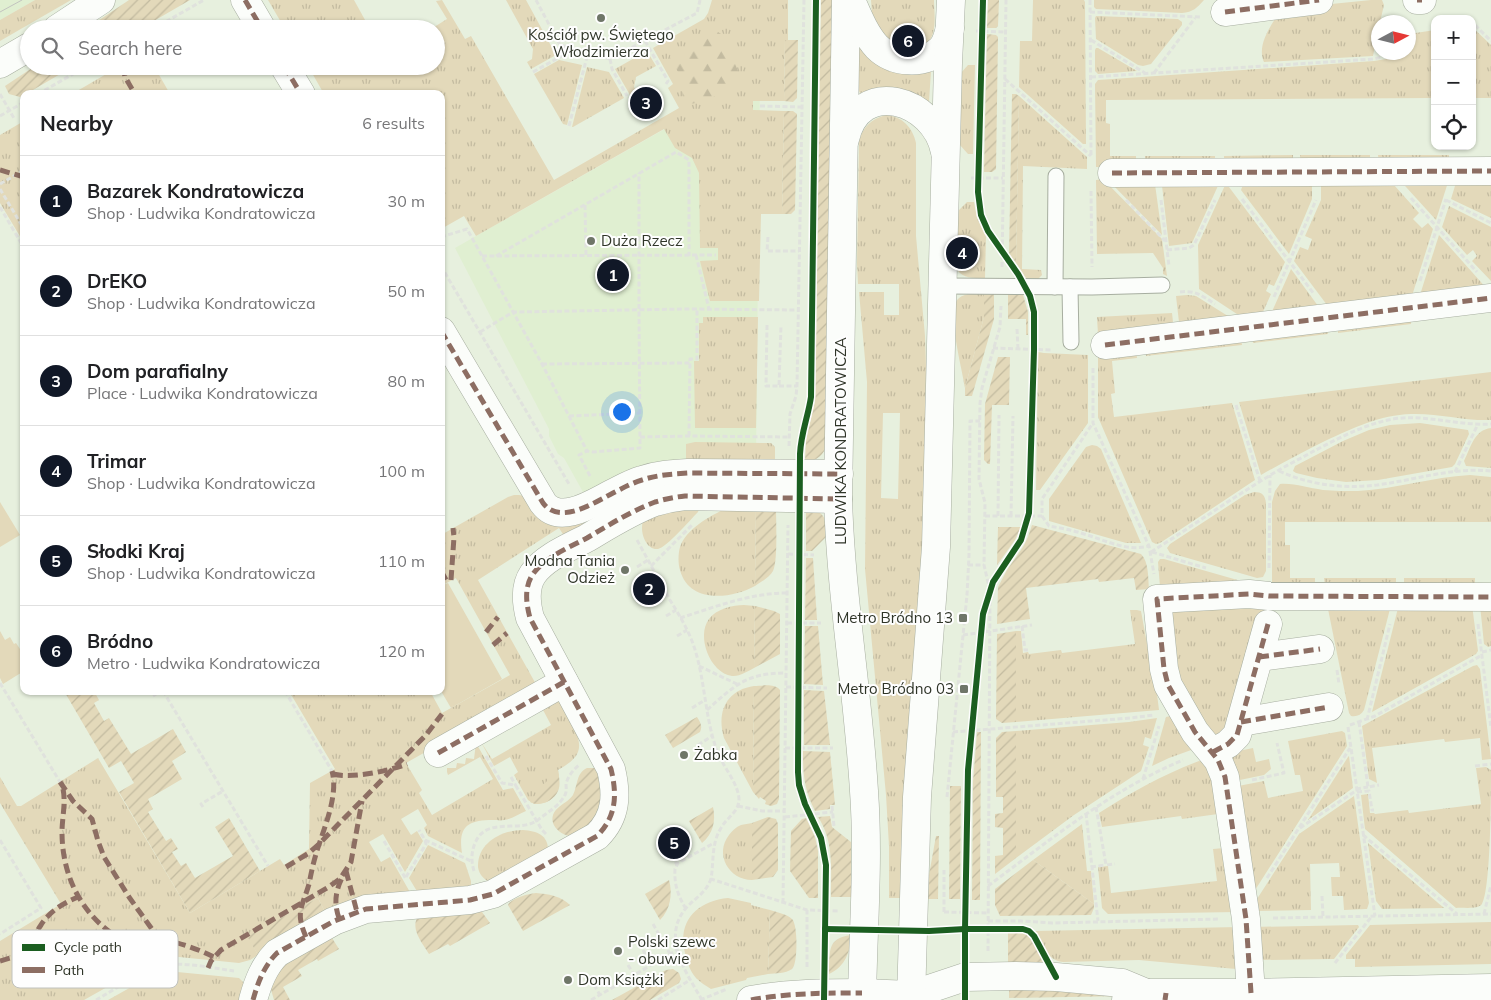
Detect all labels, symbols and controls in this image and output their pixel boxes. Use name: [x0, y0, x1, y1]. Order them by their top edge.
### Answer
marker: Kościół pw. Świętego Włodzimierza: [595, 12, 607, 24]
north arrow: [1371, 15, 1416, 60]
map controls: [1431, 15, 1476, 150]
button: +: [1431, 15, 1476, 60]
search box: [20, 20, 445, 75]
pin: 6: [892, 22, 924, 60]
place label: Kościół pw. Świętego Włodzimierza: [528, 25, 674, 61]
icon: search: [38, 34, 66, 62]
text: Search here: [78, 36, 182, 60]
button: −: [1431, 60, 1476, 105]
pin: 3: [630, 84, 662, 122]
button: locate: [1431, 105, 1476, 150]
text: Nearby: [40, 110, 113, 136]
text: 6 results: [362, 113, 425, 133]
text: Bazarek Kondratowicza: [87, 179, 304, 203]
text: 1: [51, 191, 61, 211]
text: 30 m: [388, 191, 425, 211]
text: Shop · Ludwika Kondratowicza: [87, 203, 316, 223]
place label: Duża Rzecz: [601, 231, 683, 250]
pin: 4: [946, 234, 978, 272]
marker: Duża Rzecz: [585, 235, 597, 247]
pin: 1: [597, 256, 629, 294]
text: DrEKO: [87, 269, 147, 293]
text: 2: [51, 281, 61, 301]
text: 50 m: [388, 281, 425, 301]
text: Shop · Ludwika Kondratowicza: [87, 293, 316, 313]
street label: LUDWIKA KONDRATOWICZA: [831, 337, 850, 545]
text: Dom parafialny: [87, 359, 228, 383]
text: 3: [51, 371, 61, 391]
text: 80 m: [388, 371, 425, 391]
text: Place · Ludwika Kondratowicza: [87, 383, 318, 403]
your location: [609, 399, 635, 425]
text: Trimar: [87, 449, 146, 473]
text: 4: [51, 461, 61, 481]
text: 100 m: [378, 461, 425, 481]
text: Shop · Ludwika Kondratowicza: [87, 473, 316, 493]
text: Słodki Kraj: [87, 539, 185, 563]
text: 5: [51, 551, 61, 571]
text: 110 m: [378, 551, 425, 571]
place label: Modna Tania Odzież: [525, 551, 615, 587]
text: Shop · Ludwika Kondratowicza: [87, 563, 316, 583]
marker: Modna Tania Odzież: [619, 564, 631, 576]
pin: 2: [633, 570, 665, 608]
place label: Metro Bródno 13: [837, 608, 953, 627]
marker: Metro Bródno 13: [957, 612, 969, 624]
text: Bródno: [87, 629, 153, 653]
text: 6: [51, 641, 61, 661]
text: 120 m: [378, 641, 425, 661]
text: Metro · Ludwika Kondratowicza: [87, 653, 320, 673]
place label: Metro Bródno 03: [838, 679, 954, 698]
marker: Metro Bródno 03: [958, 683, 970, 695]
place label: Żabka: [694, 745, 737, 764]
marker: Żabka: [678, 749, 690, 761]
pin: 5: [658, 824, 690, 862]
legend: [12, 930, 178, 988]
place label: Polski szewc - obuwie: [628, 932, 716, 968]
text: Cycle path: [54, 938, 122, 956]
marker: Polski szewc - obuwie: [612, 945, 624, 957]
text: Path: [54, 961, 84, 979]
place label: Dom Książki: [578, 970, 663, 989]
marker: Dom Książki: [562, 974, 574, 986]

